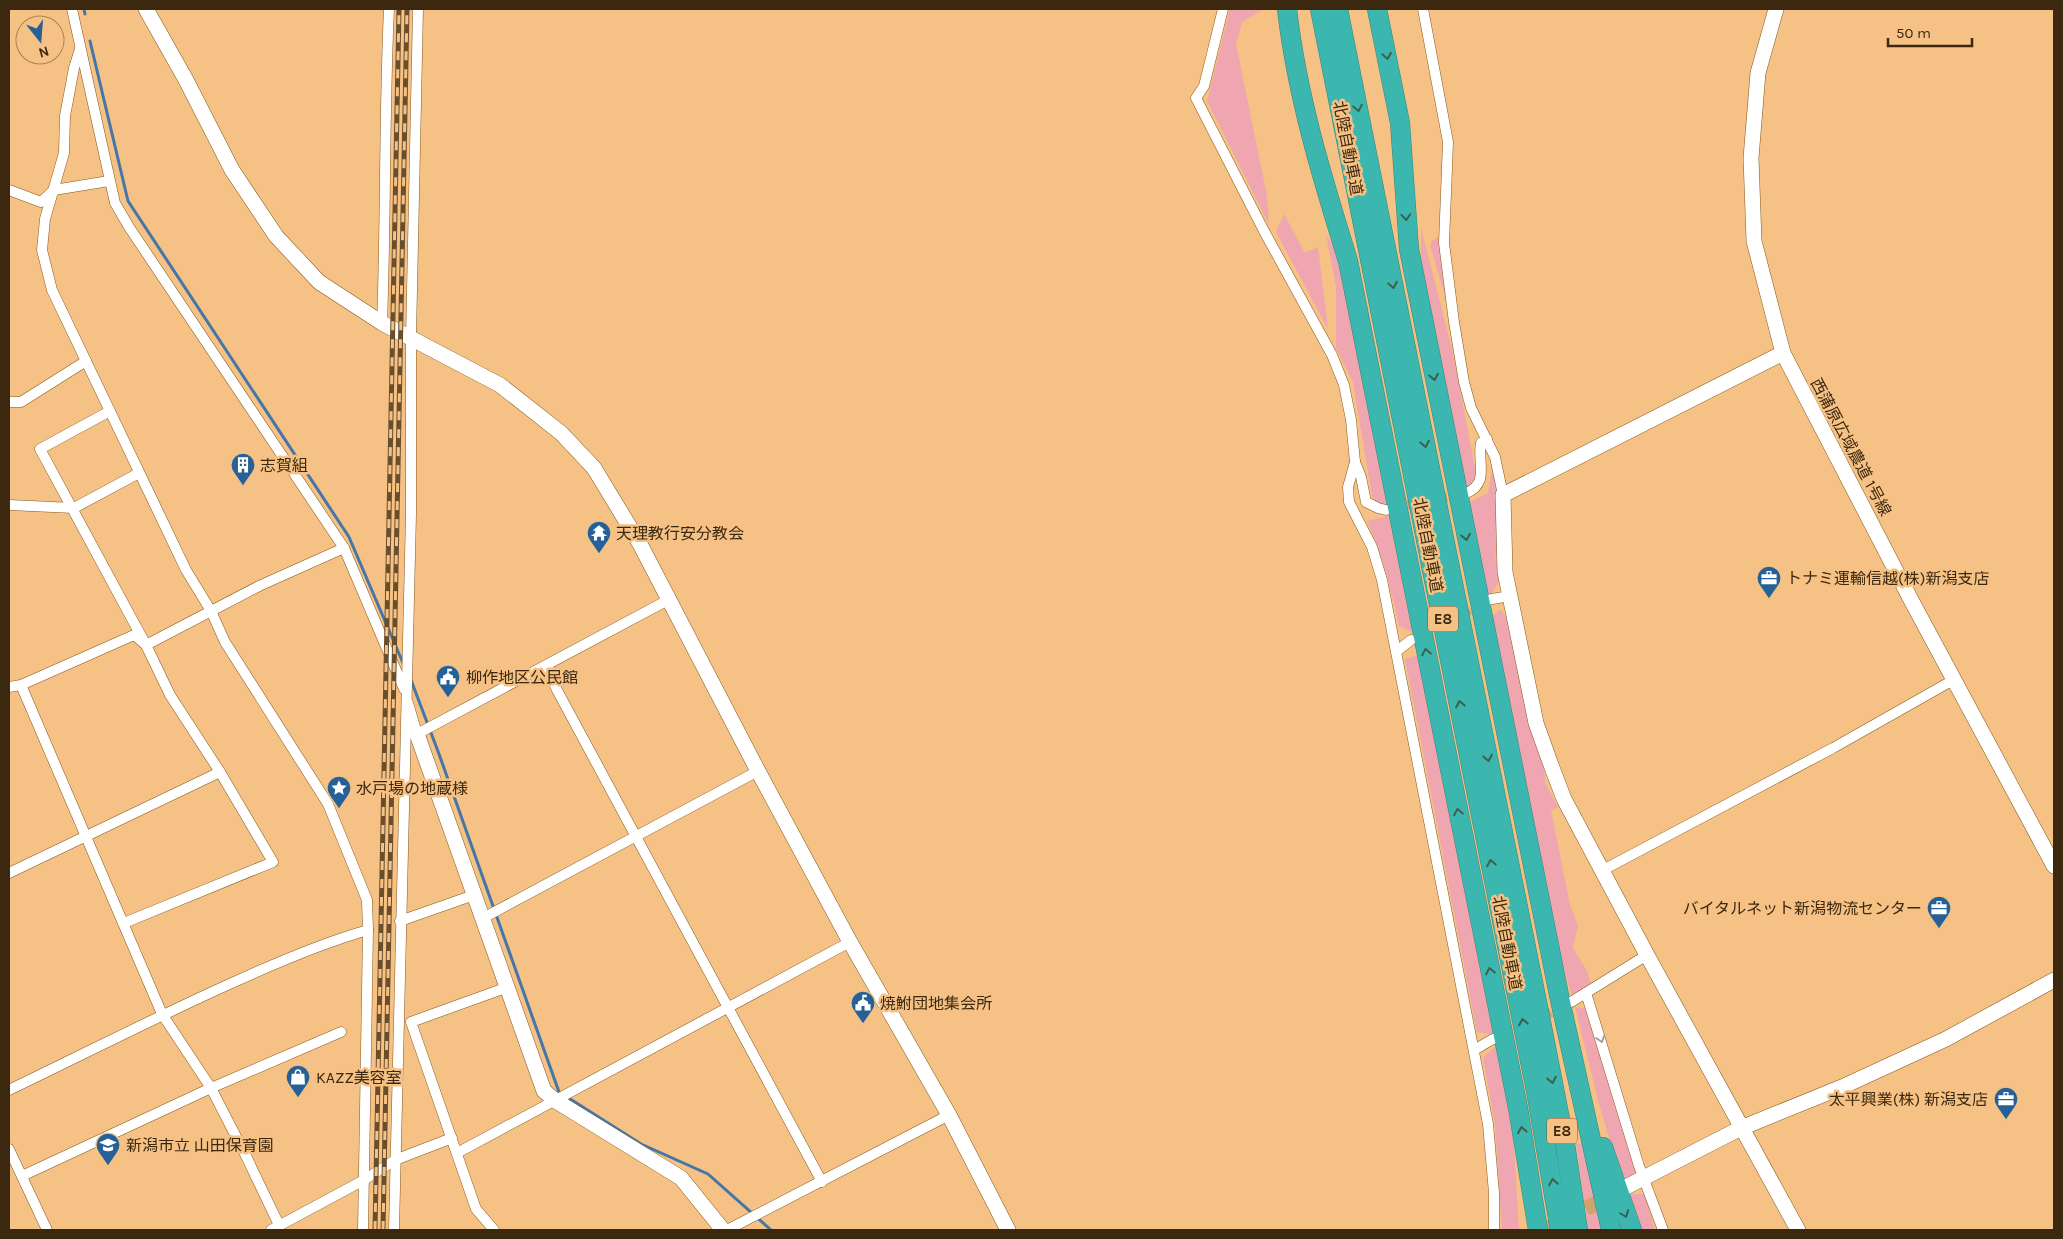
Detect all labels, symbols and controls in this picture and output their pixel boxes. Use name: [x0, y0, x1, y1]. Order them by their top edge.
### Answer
north arrow: [15, 15, 65, 65]
scale bar: [1888, 15, 1972, 47]
text: 50 m: [1896, 24, 1931, 42]
text: N: [36, 42, 51, 62]
one-way arrow: [1381, 52, 1392, 61]
street label: 北陸自動車道: [1330, 99, 1366, 197]
one-way arrow: [1352, 104, 1363, 112]
one-way arrow: [1401, 214, 1412, 222]
one-way arrow: [1387, 280, 1398, 289]
one-way arrow: [1428, 373, 1439, 382]
street label: 西蒲原広域農道 1号線: [1807, 375, 1895, 519]
one-way arrow: [1419, 439, 1430, 448]
building icon: 志賀組: [230, 452, 256, 486]
place label: 志賀組: [260, 456, 308, 475]
street label: 北陸自動車道: [1410, 496, 1446, 594]
temple icon: 天理教行安分教会: [586, 520, 612, 554]
place label: 天理教行安分教会: [616, 524, 744, 543]
one-way arrow: [1460, 532, 1471, 541]
office icon: トナミ運輸信越(株)新潟支店: [1756, 565, 1782, 599]
place label: トナミ運輸信越(株)新潟支店: [1786, 569, 1989, 588]
road number: E8: [1428, 606, 1458, 632]
one-way arrow: [1422, 648, 1432, 657]
public building icon: 柳作地区公民館: [435, 664, 461, 698]
place label: 柳作地区公民館: [466, 668, 578, 687]
one-way arrow: [1455, 699, 1465, 708]
one-way arrow: [1482, 753, 1493, 762]
place icon: 水戸場の地蔵様: [326, 775, 352, 809]
place label: 水戸場の地蔵様: [356, 779, 468, 798]
one-way arrow: [1453, 807, 1464, 816]
one-way arrow: [1487, 859, 1497, 867]
street label: 北陸自動車道: [1489, 894, 1525, 992]
office icon: バイタルネット新潟物流センター: [1926, 895, 1952, 929]
place label: バイタルネット新潟物流センター: [1683, 899, 1922, 918]
one-way arrow: [1485, 966, 1496, 975]
public building icon: 焼鮒団地集会所: [850, 990, 876, 1024]
place label: 焼鮒団地集会所: [880, 994, 992, 1013]
one-way arrow: [1518, 1018, 1529, 1027]
one-way arrow: [1595, 1035, 1605, 1043]
shop icon: KAZZ美容室: [285, 1064, 311, 1098]
place label: KAZZ美容室: [316, 1068, 402, 1087]
one-way arrow: [1547, 1075, 1557, 1084]
office icon: 太平興業(株) 新潟支店: [1993, 1086, 2019, 1120]
place label: 太平興業(株) 新潟支店: [1829, 1090, 1988, 1109]
road number: E8: [1547, 1118, 1577, 1144]
one-way arrow: [1517, 1126, 1527, 1135]
school or university icon: 新潟市立 山田保育園: [95, 1132, 121, 1166]
place label: 新潟市立 山田保育園: [126, 1136, 274, 1155]
one-way arrow: [1548, 1178, 1558, 1186]
one-way arrow: [1620, 1209, 1630, 1217]

